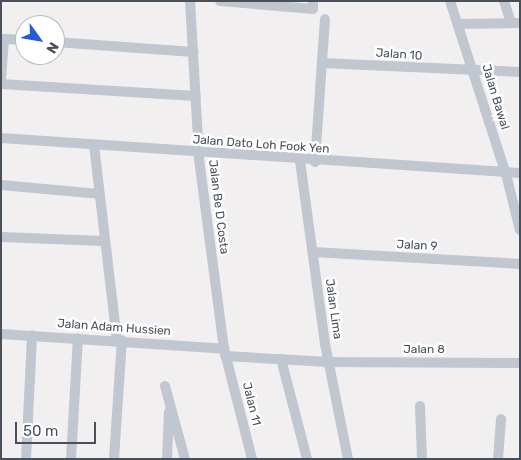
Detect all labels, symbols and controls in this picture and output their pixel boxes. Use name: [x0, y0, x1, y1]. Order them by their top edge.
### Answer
north arrow: [15, 15, 65, 65]
text: N: [42, 39, 62, 56]
street label: Jalan 10: [375, 46, 423, 64]
street label: Jalan Bawal: [478, 63, 512, 131]
street label: Jalan Dato Loh Fook Yen: [192, 133, 330, 157]
street label: Jalan Be D Costa: [205, 159, 231, 255]
street label: Jalan 9: [396, 238, 438, 254]
street label: Jalan Lima: [322, 278, 344, 340]
street label: Jalan Adam Hussien: [57, 317, 171, 339]
street label: Jalan 8: [403, 343, 445, 357]
street label: Jalan 11: [239, 381, 263, 427]
scale bar: [18, 412, 99, 444]
text: 50 m: [23, 422, 58, 440]

